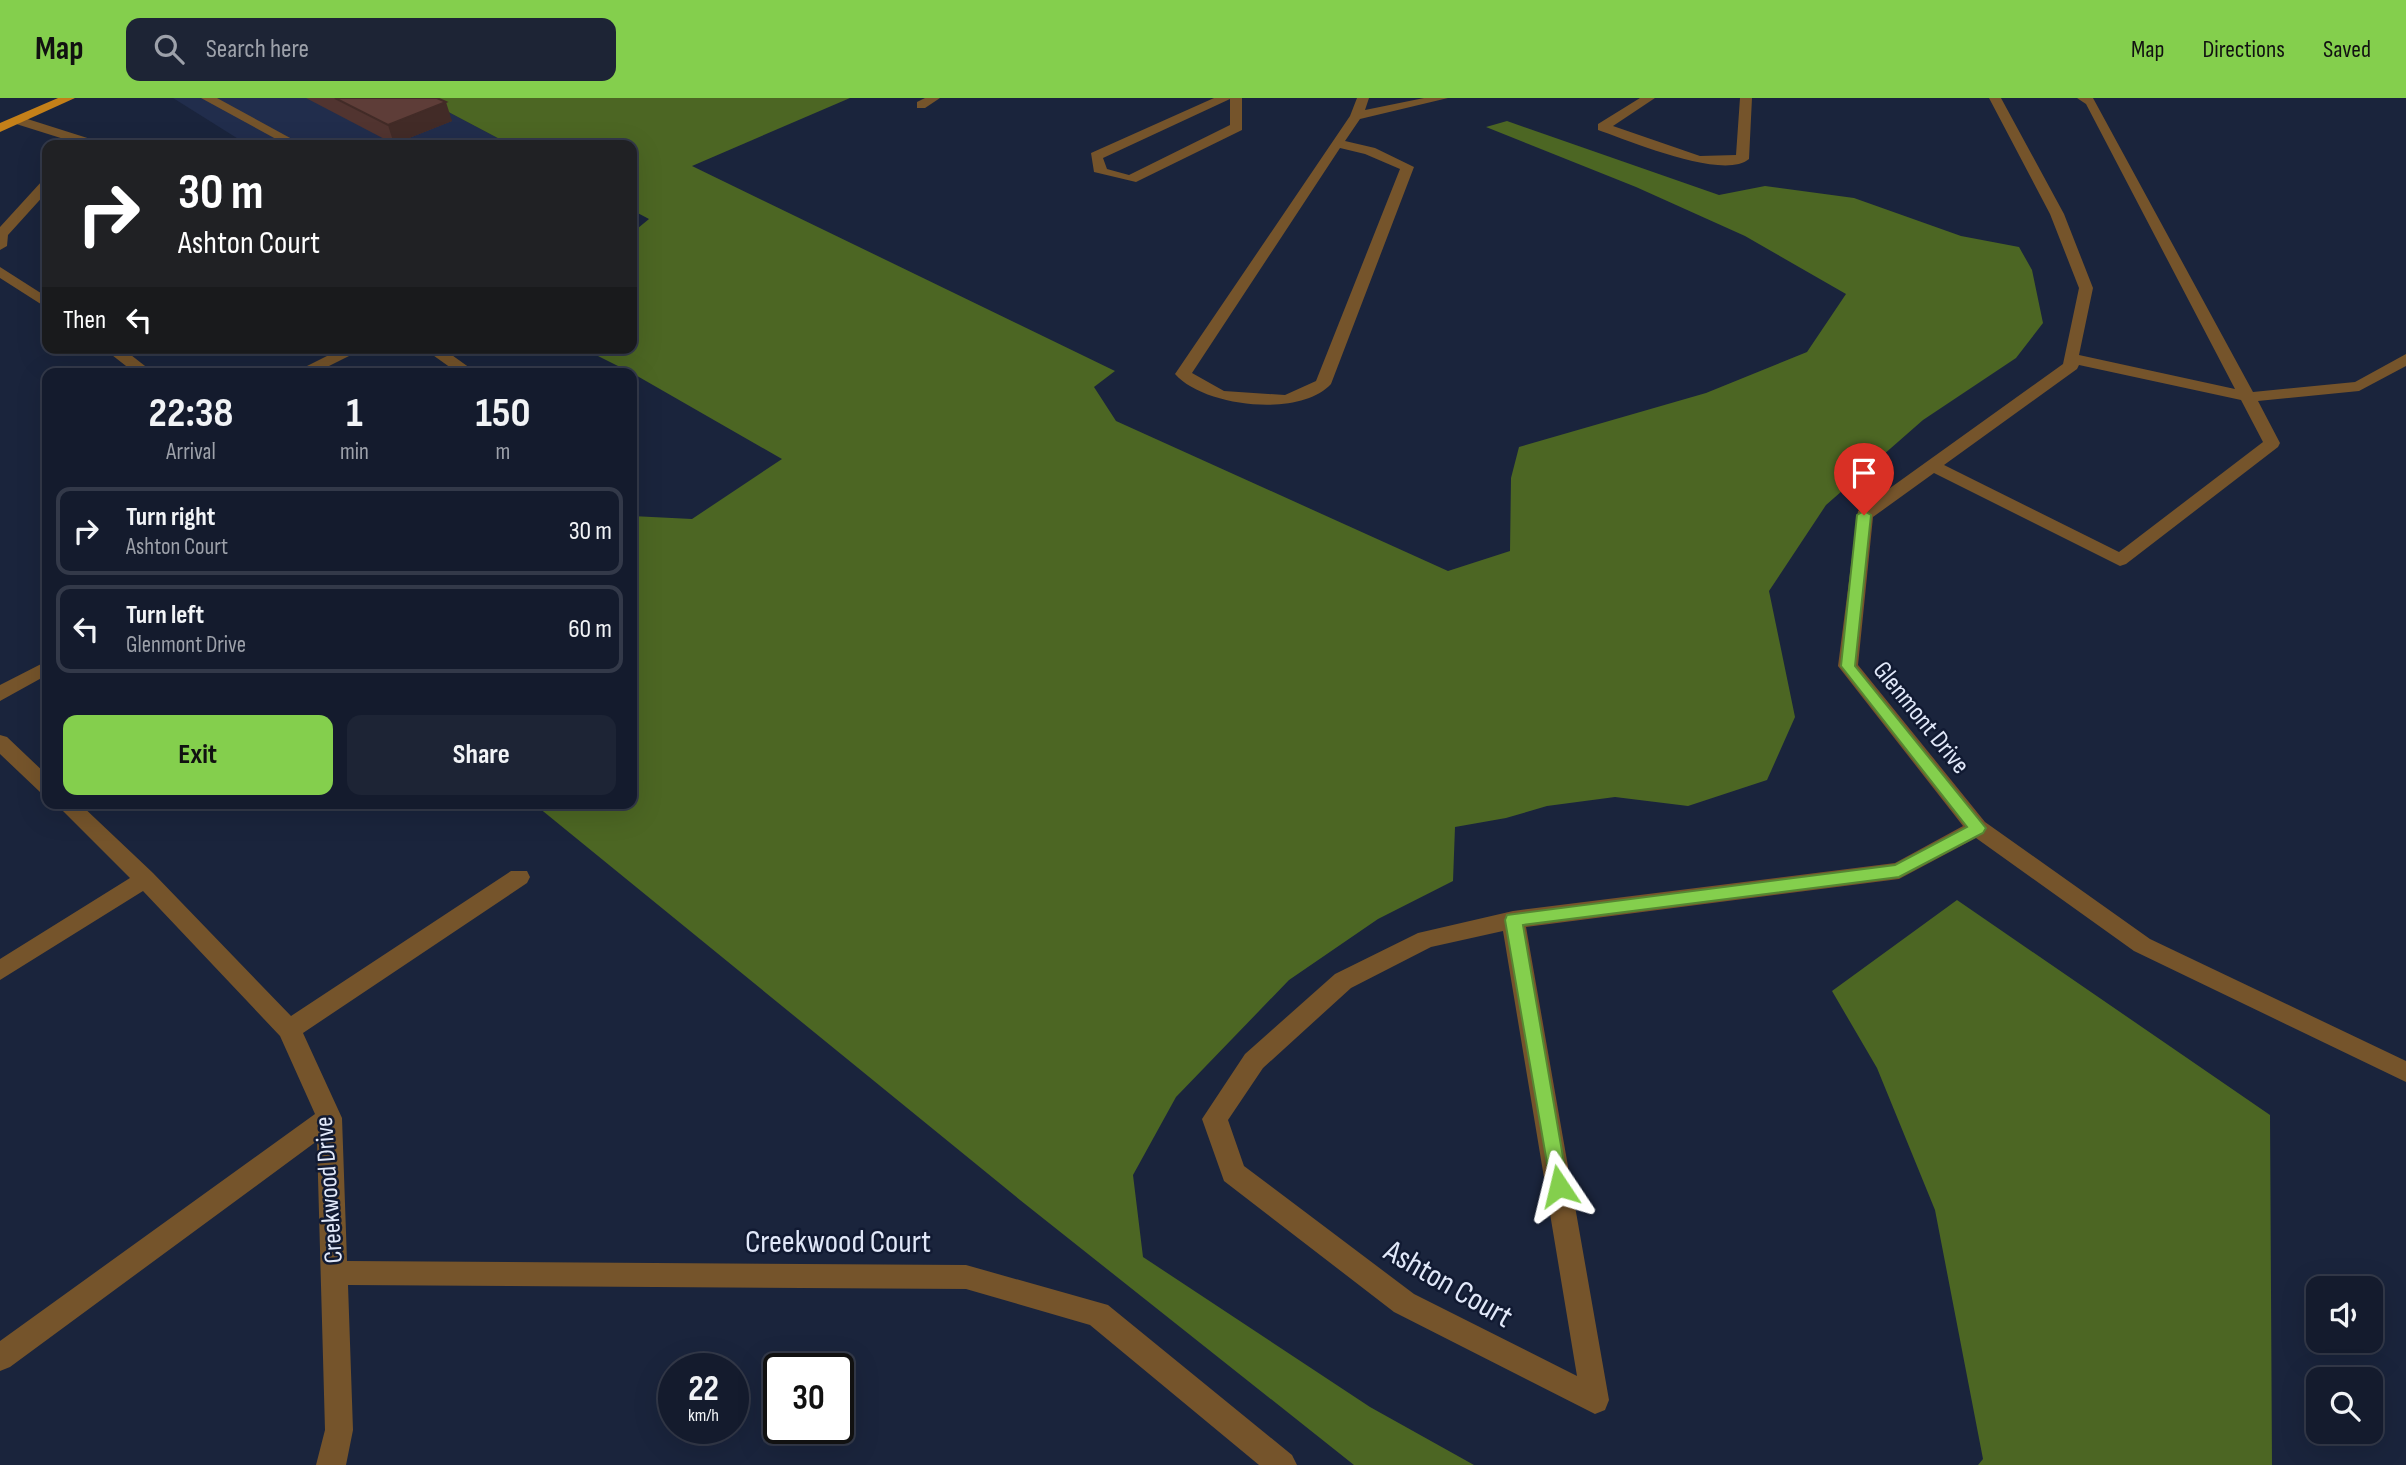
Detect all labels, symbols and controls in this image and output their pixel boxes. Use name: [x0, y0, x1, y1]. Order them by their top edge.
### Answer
search box: [126, 18, 616, 81]
text: Map: [35, 29, 84, 69]
icon: search: [150, 30, 188, 68]
text: Search here: [206, 34, 309, 65]
text: Map: [2131, 35, 2164, 64]
text: Directions: [2202, 35, 2285, 64]
text: Saved: [2323, 35, 2371, 64]
text: 30 m: [178, 164, 263, 223]
icon: right: [63, 168, 154, 259]
text: Ashton Court: [178, 224, 320, 263]
icon: left: [120, 301, 158, 339]
text: Then: [63, 305, 106, 336]
text: 22:38: [149, 388, 233, 439]
text: 1: [346, 388, 363, 439]
text: 150: [475, 388, 530, 439]
text: Arrival: [166, 438, 216, 466]
text: min: [340, 438, 369, 466]
text: m: [496, 438, 510, 466]
pin: [1834, 443, 1894, 515]
icon: arrive: [1845, 454, 1883, 492]
text: Turn right: [126, 502, 215, 533]
icon: right: [67, 512, 105, 550]
text: 30 m: [569, 516, 612, 547]
text: Ashton Court: [126, 533, 228, 561]
text: Turn left: [126, 600, 204, 631]
icon: left: [67, 610, 105, 648]
text: 60 m: [568, 614, 612, 645]
text: Glenmont Drive: [126, 631, 246, 659]
street label: Glenmont Drive: [1866, 655, 1976, 780]
button: Exit: [63, 715, 333, 795]
button: Share: [347, 715, 616, 795]
street label: Creekwood Drive: [309, 1116, 350, 1264]
position arrow: [1522, 1149, 1596, 1223]
street label: Creekwood Court: [745, 1223, 931, 1262]
street label: Ashton Court: [1376, 1231, 1519, 1337]
map controls: [2306, 1276, 2383, 1444]
button: sound: [2306, 1276, 2383, 1353]
speed limit sign: 30: [763, 1353, 854, 1444]
button: search: [2306, 1367, 2383, 1444]
text: 22: [688, 1368, 719, 1411]
text: km/h: [688, 1405, 719, 1426]

